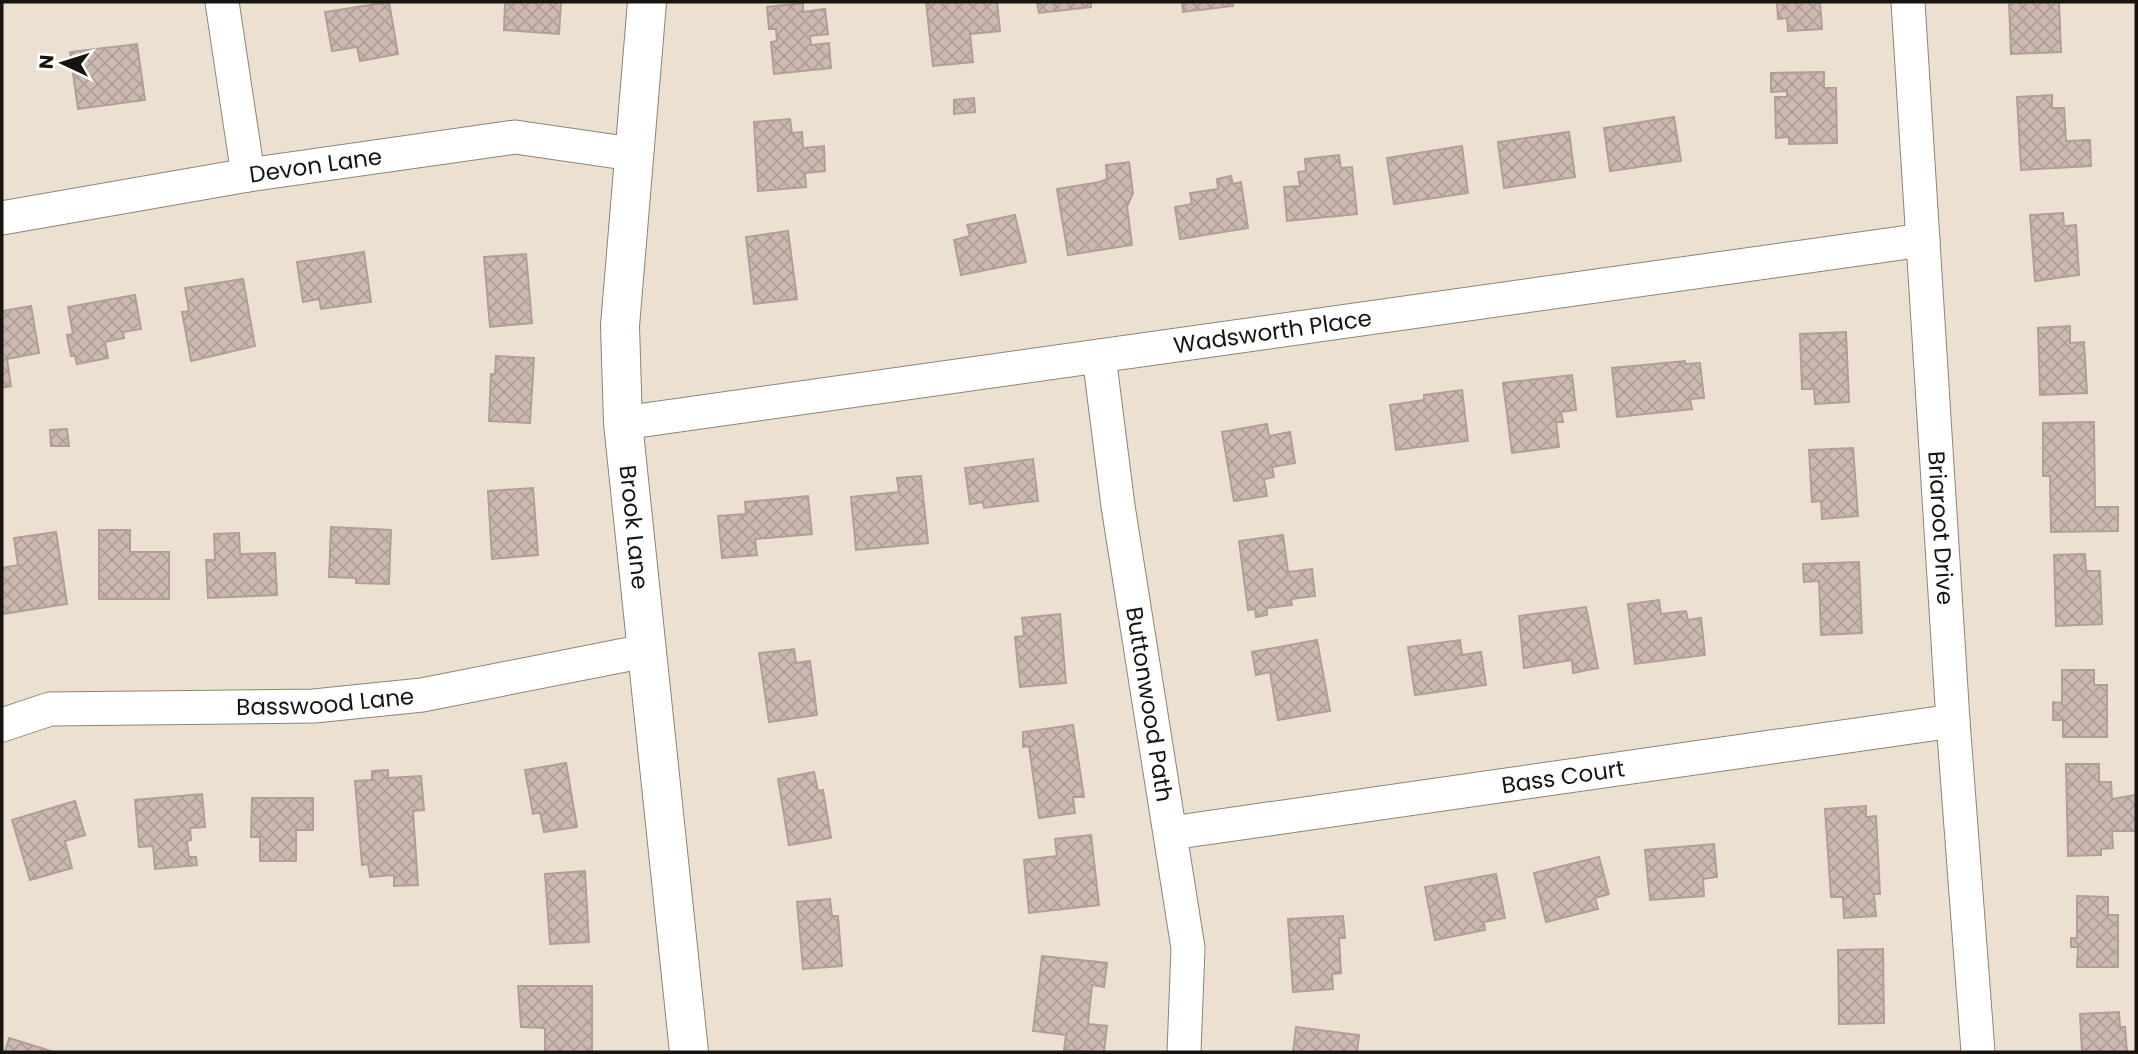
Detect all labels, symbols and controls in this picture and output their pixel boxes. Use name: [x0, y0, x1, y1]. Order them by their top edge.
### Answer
north arrow: [28, 28, 98, 98]
text: N: [33, 54, 61, 70]
street label: Devon Lane: [247, 140, 384, 191]
street label: Wadsworth Place: [1171, 302, 1374, 361]
street label: Briaroot Drive: [1920, 450, 1962, 606]
street label: Brook Lane: [612, 464, 656, 591]
street label: Buttonwood Path: [1118, 604, 1181, 804]
street label: Basswood Lane: [236, 680, 416, 723]
street label: Bass Court: [1499, 752, 1627, 801]

